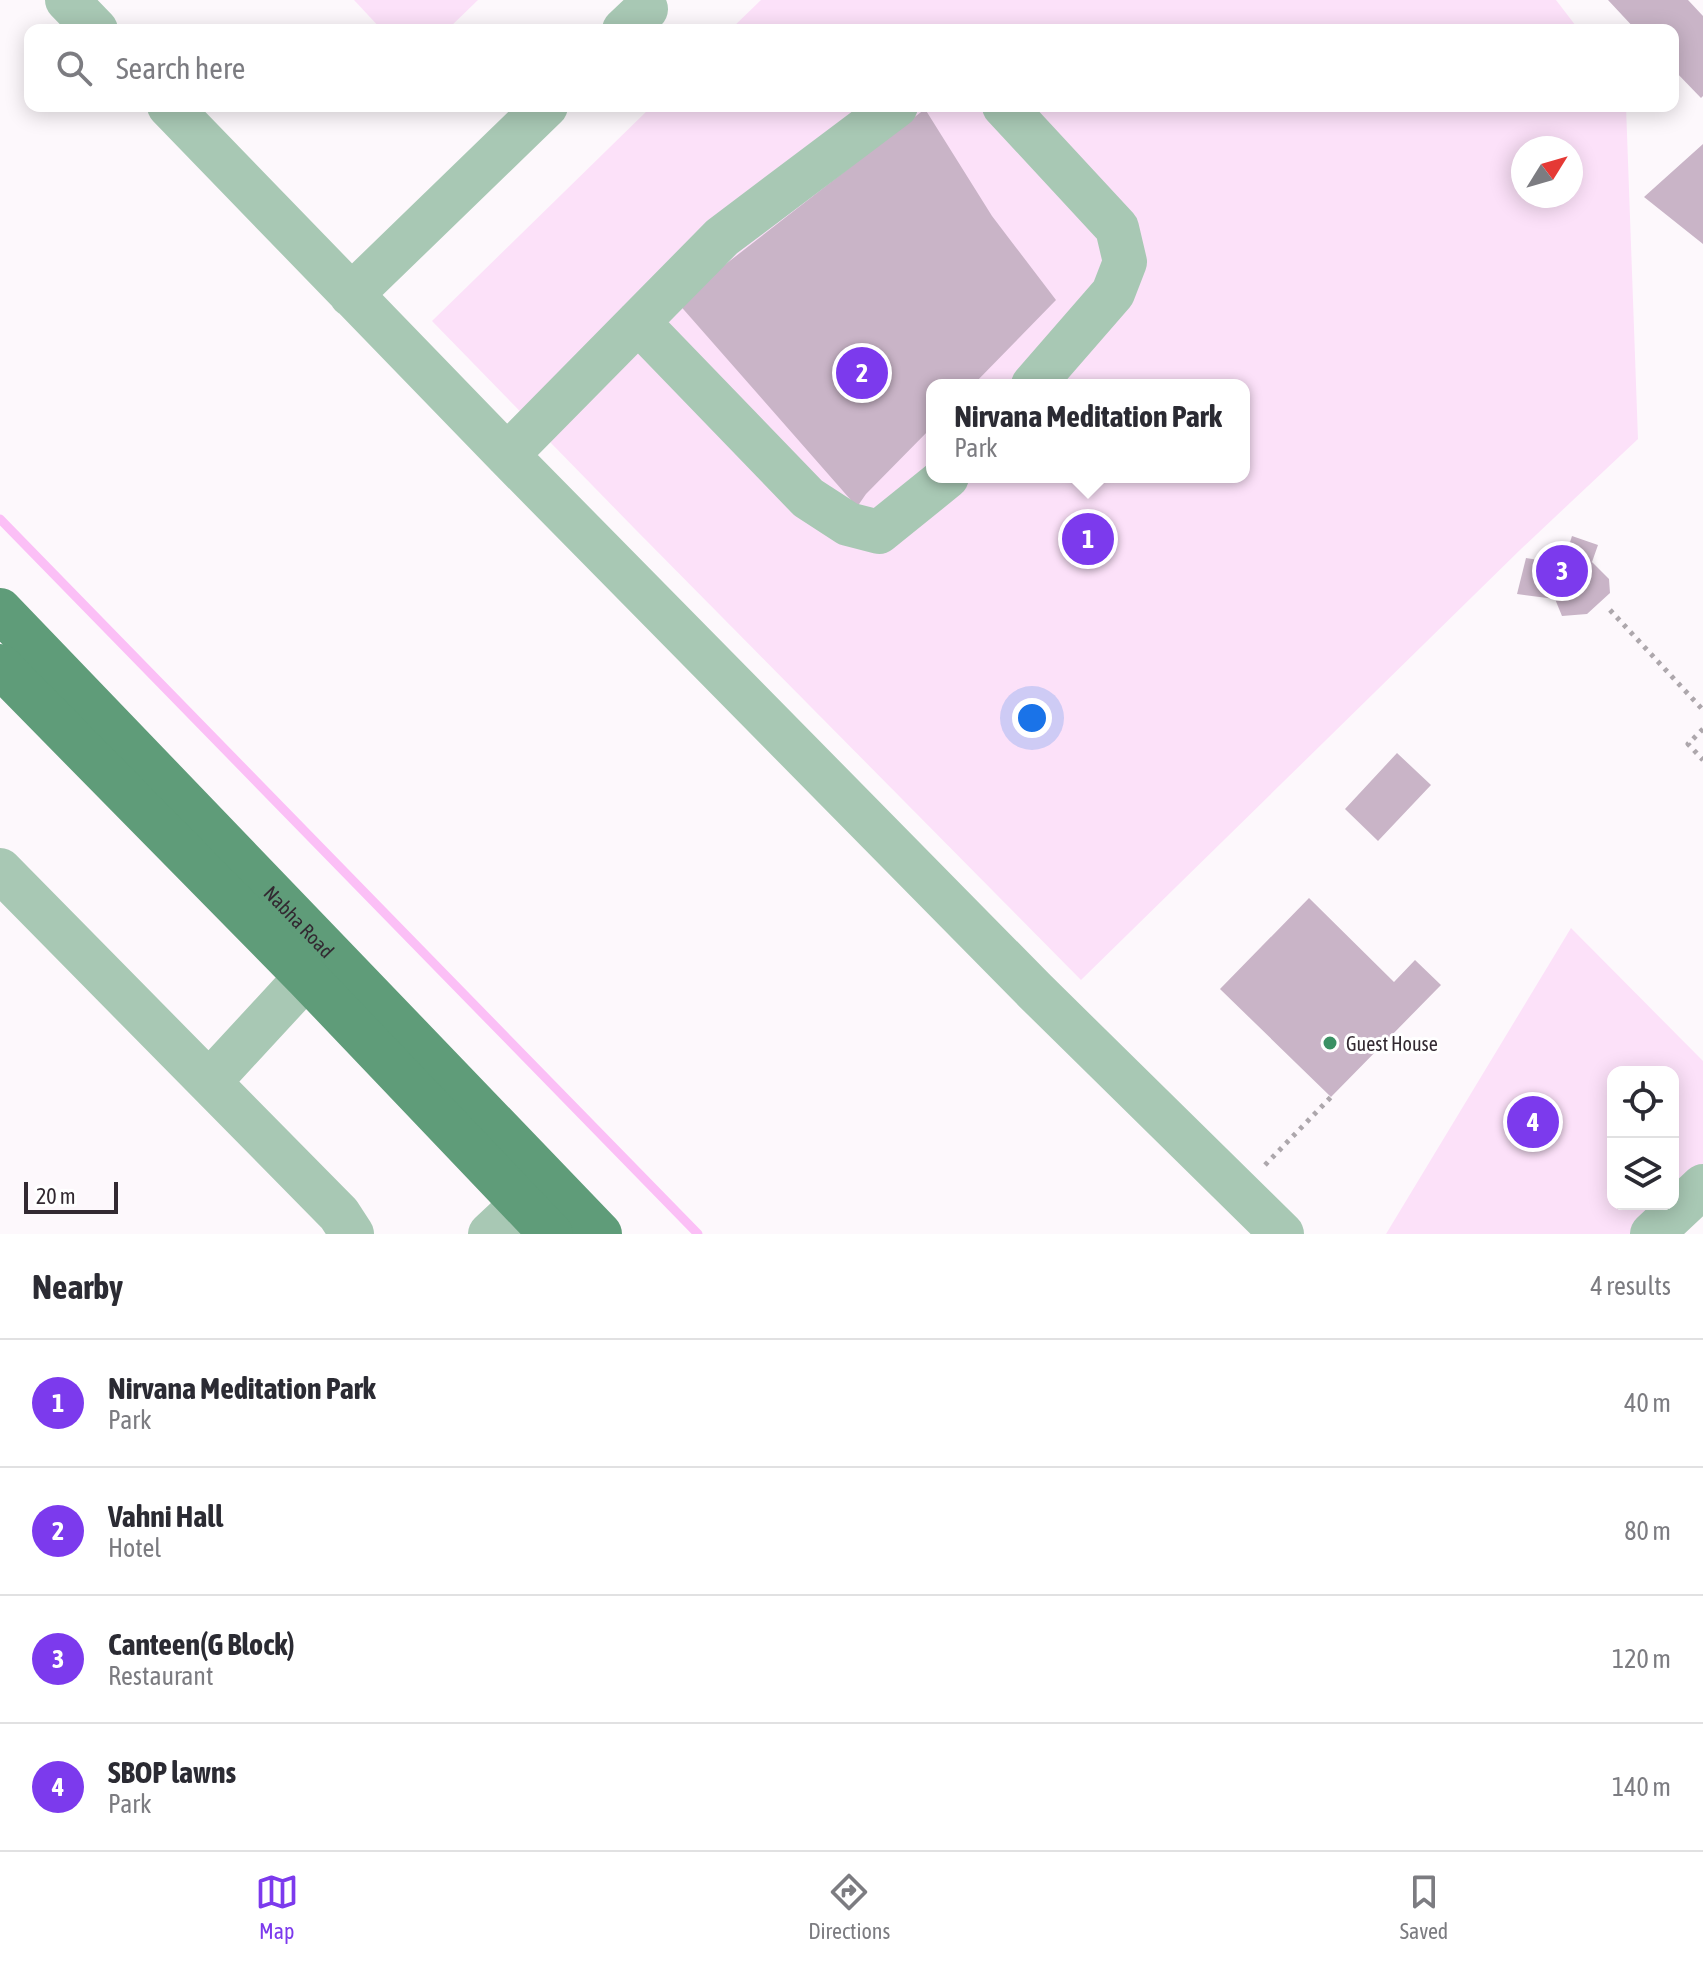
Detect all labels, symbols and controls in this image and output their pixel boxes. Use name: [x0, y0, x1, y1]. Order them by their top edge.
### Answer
search box: [24, 24, 1679, 112]
icon: search: [52, 46, 96, 90]
text: Search here: [116, 51, 245, 85]
north arrow: [1511, 136, 1583, 208]
pin: 2: [836, 343, 888, 403]
popup: [926, 379, 1250, 483]
text: Nirvana Meditation Park: [954, 399, 1222, 433]
text: Park: [954, 433, 998, 463]
pin: 1: [1062, 509, 1114, 569]
pin: 3: [1536, 541, 1588, 601]
your location: [1012, 698, 1052, 738]
street label: Nabha Road: [260, 881, 339, 962]
place label: Guest House: [1346, 1032, 1438, 1055]
marker: Guest House: [1321, 1034, 1339, 1052]
map controls: [1607, 1066, 1679, 1210]
button: locate: [1607, 1066, 1679, 1138]
pin: 4: [1507, 1092, 1559, 1152]
button: layers: [1607, 1138, 1679, 1210]
scale bar: [24, 1178, 118, 1214]
text: 20 m: [36, 1183, 76, 1209]
text: Nearby: [32, 1267, 123, 1306]
text: 4 results: [1590, 1271, 1671, 1301]
text: Nirvana Meditation Park: [108, 1371, 376, 1405]
text: 1: [52, 1388, 64, 1418]
text: 40 m: [1624, 1388, 1671, 1418]
text: Park: [108, 1405, 151, 1435]
text: Vahni Hall: [108, 1499, 223, 1533]
text: 2: [52, 1516, 64, 1546]
text: 80 m: [1624, 1516, 1671, 1546]
text: Hotel: [108, 1533, 161, 1563]
text: Canteen(G Block): [108, 1627, 295, 1661]
text: 3: [52, 1644, 64, 1674]
text: 120 m: [1612, 1644, 1671, 1674]
text: Restaurant: [108, 1661, 213, 1691]
text: SBOP lawns: [108, 1755, 236, 1789]
text: 4: [52, 1772, 64, 1802]
text: 140 m: [1612, 1772, 1671, 1802]
text: Park: [108, 1789, 151, 1819]
tab: Map: [255, 1870, 299, 1944]
tab: Directions: [808, 1870, 890, 1944]
tab: Saved: [1400, 1870, 1448, 1944]

